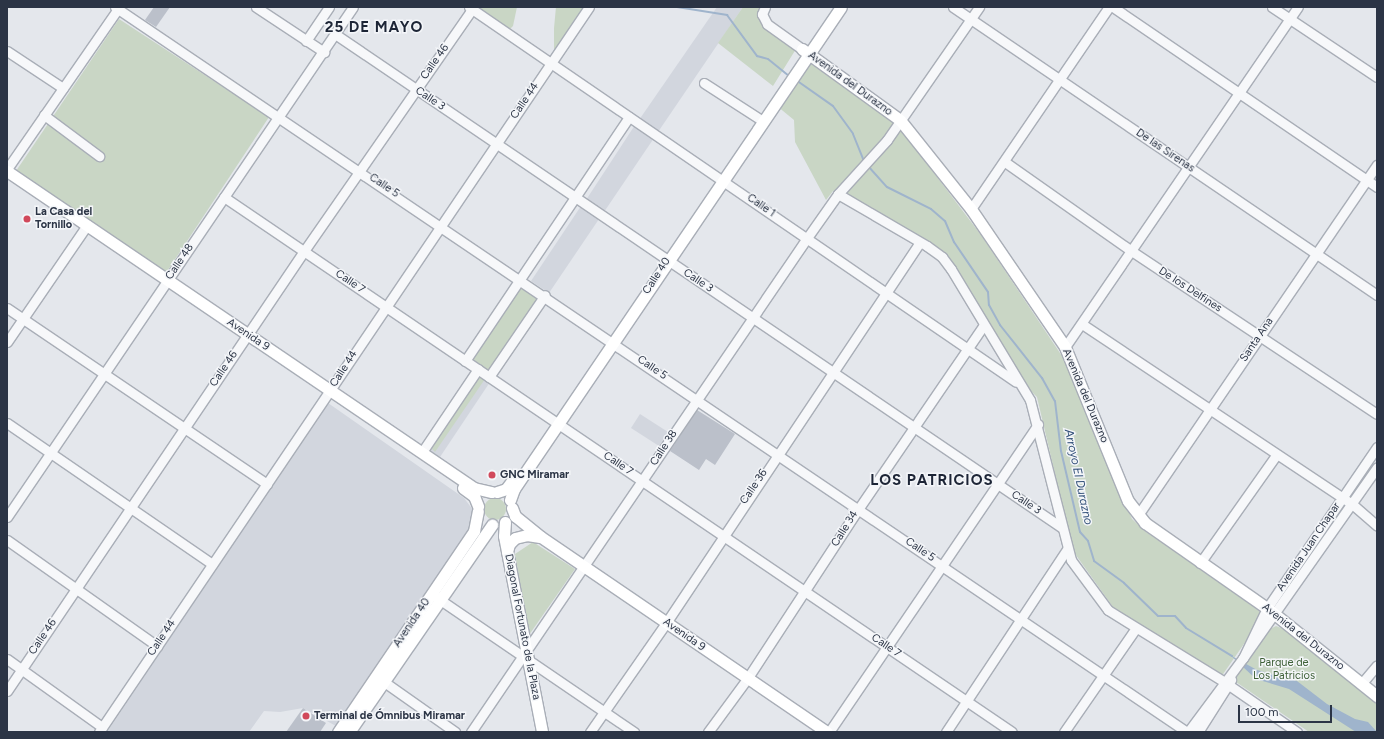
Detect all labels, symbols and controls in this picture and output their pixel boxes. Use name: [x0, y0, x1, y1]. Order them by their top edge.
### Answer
district label: 25 DE MAYO: [325, 19, 423, 37]
street label: Calle 46: [418, 42, 452, 82]
street label: Avenida del Durazno: [805, 49, 895, 119]
street label: Calle 44: [508, 80, 542, 122]
street label: Calle 3: [413, 84, 447, 114]
street label: De las Sirenas: [1133, 126, 1197, 176]
street label: Calle 5: [366, 171, 402, 201]
street label: Calle 1: [744, 192, 778, 220]
place label: La Casa del Tornillo: [35, 206, 92, 232]
marker: La Casa del Tornillo: [22, 214, 32, 224]
street label: Calle 48: [163, 241, 197, 283]
street label: Calle 40: [640, 255, 674, 297]
street label: De los Delfines: [1156, 265, 1224, 315]
street label: Calle 3: [681, 266, 715, 296]
street label: Calle 7: [333, 267, 367, 297]
street label: Avenida 9: [224, 316, 272, 354]
street label: Santa Ana: [1238, 316, 1276, 364]
street label: Avenida del Durazno: [1059, 347, 1111, 445]
street label: Calle 44: [327, 348, 361, 390]
street label: Calle 46: [207, 349, 241, 389]
street label: Calle 5: [634, 353, 670, 383]
street label: Calle 38: [648, 428, 680, 468]
water label: Arroyo El Durazno: [1061, 428, 1095, 526]
street label: Calle 7: [601, 449, 635, 479]
street label: Calle 36: [738, 467, 770, 507]
place label: GNC Miramar: [500, 468, 569, 482]
marker: GNC Miramar: [487, 470, 497, 480]
district label: LOS PATRICIOS: [870, 472, 994, 490]
street label: Calle 3: [1009, 488, 1043, 518]
street label: Avenida Juan Chapar: [1274, 500, 1344, 594]
street label: Calle 34: [829, 509, 861, 549]
street label: Calle 5: [902, 535, 938, 565]
street label: Diagonal Fortunato de la Plaza: [501, 553, 543, 701]
street label: Avenida 40: [391, 596, 433, 650]
street label: Avenida del Durazno: [1259, 601, 1347, 673]
street label: Avenida 9: [660, 616, 708, 654]
street label: Calle 46: [26, 617, 60, 657]
street label: Calle 44: [145, 617, 179, 659]
street label: Calle 7: [869, 631, 903, 661]
park label: Parque de Los Patricios: [1253, 657, 1315, 683]
scale bar: [1240, 697, 1334, 723]
text: 100 m: [1245, 705, 1279, 719]
place label: Terminal de Ómnibus Miramar: [314, 709, 465, 723]
marker: Terminal de Ómnibus Miramar: [301, 711, 311, 721]

